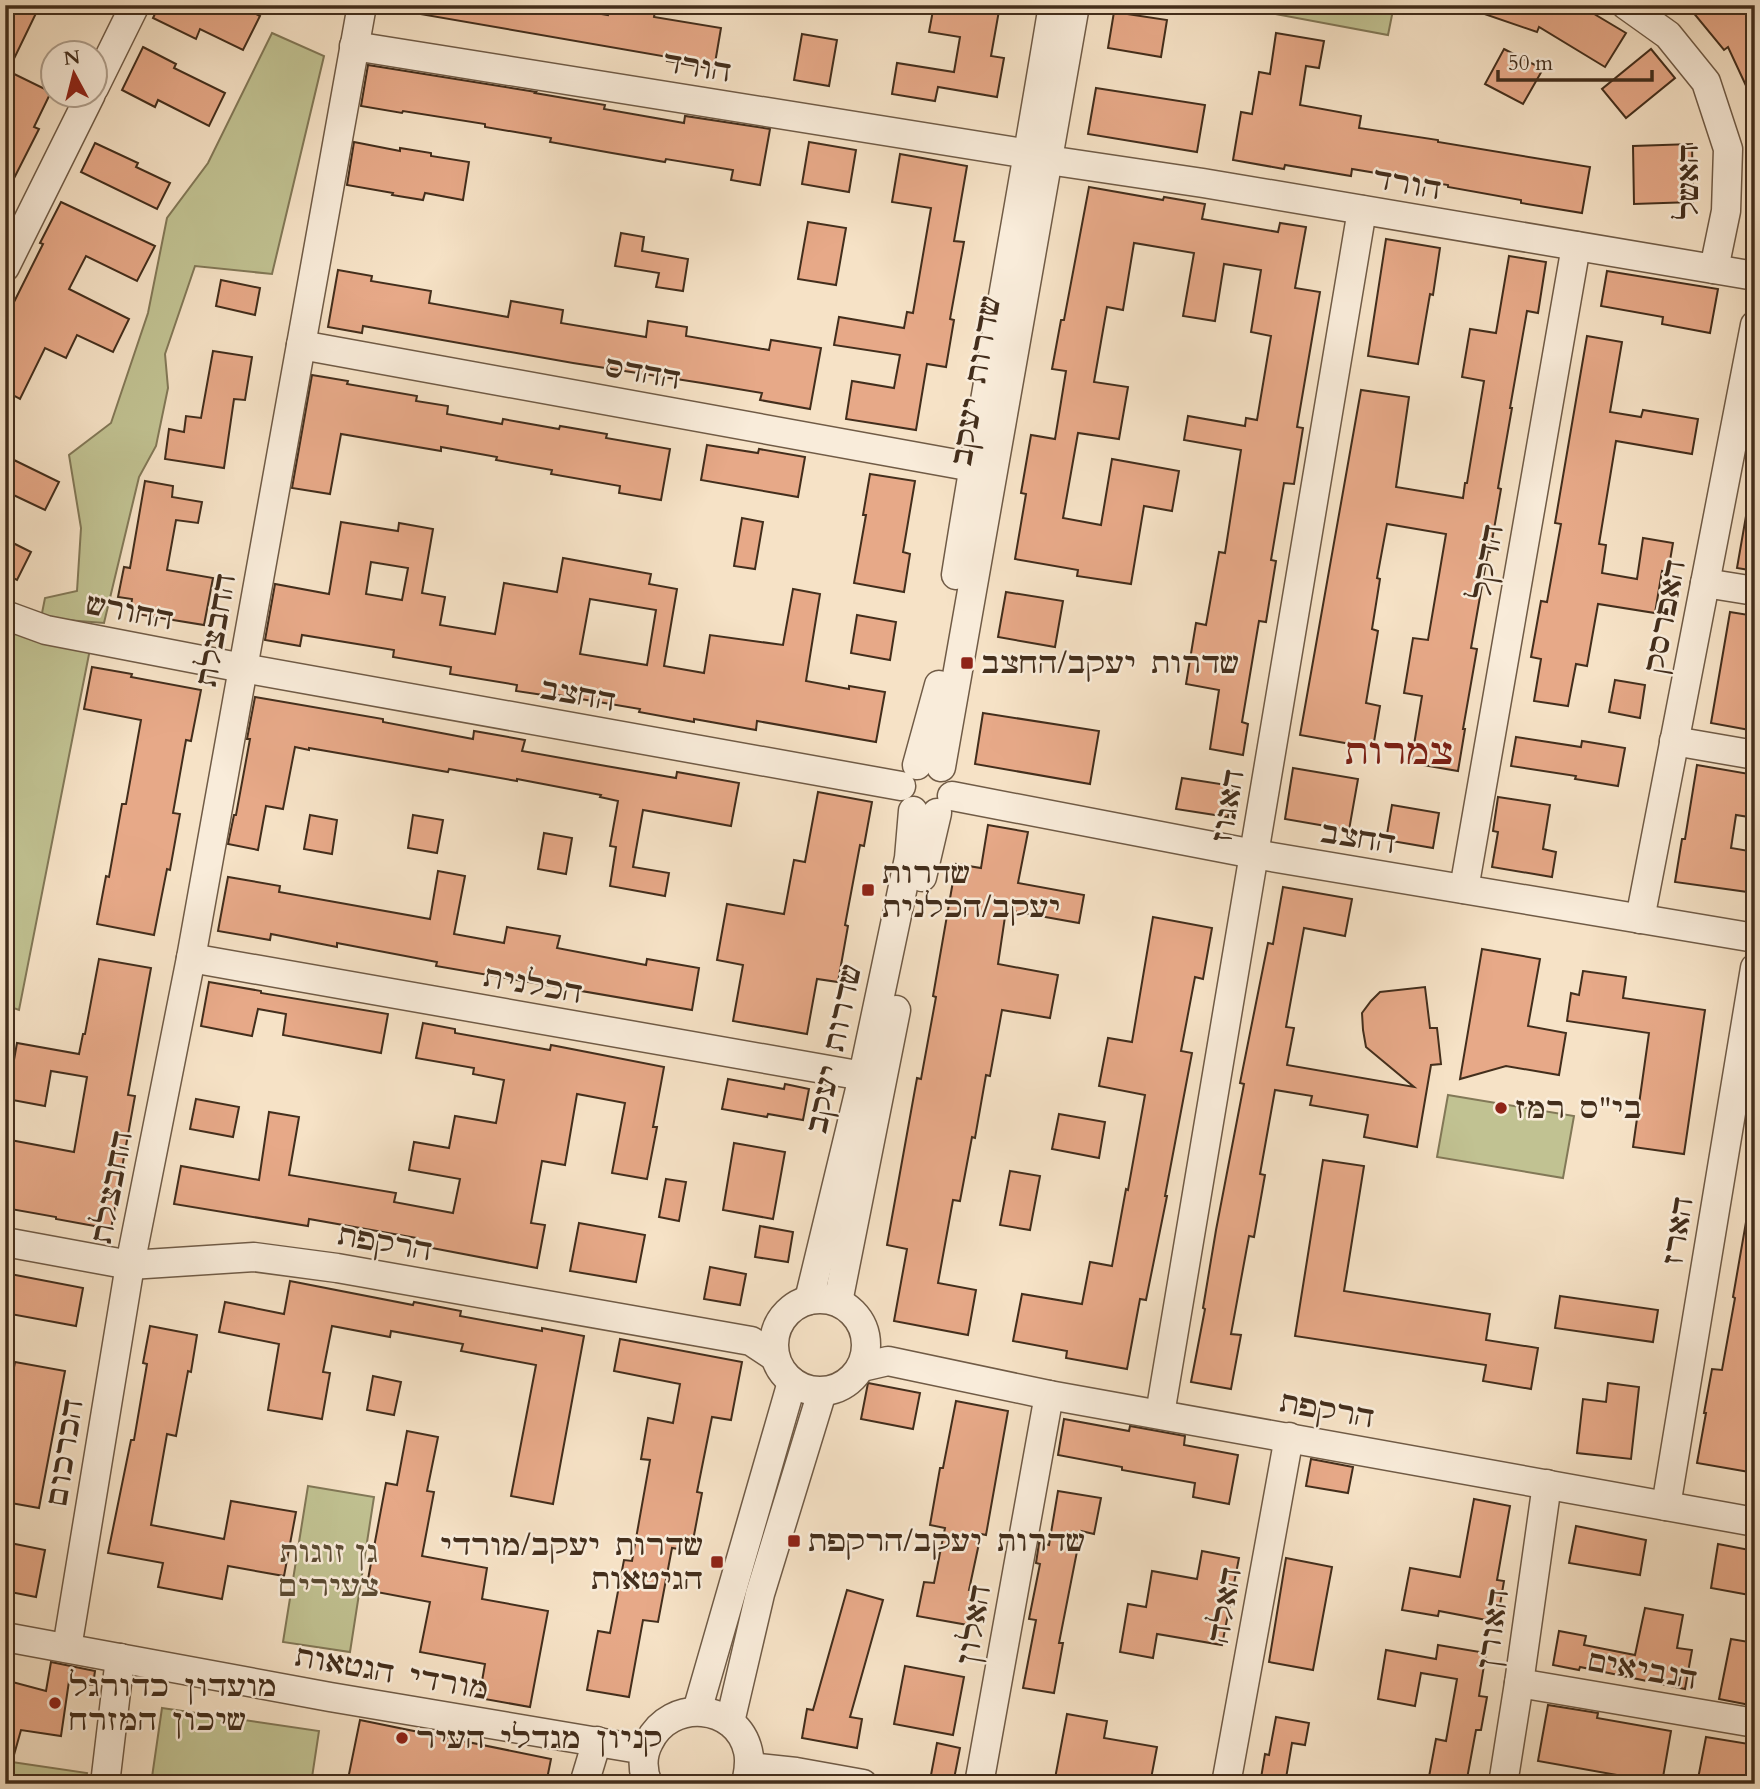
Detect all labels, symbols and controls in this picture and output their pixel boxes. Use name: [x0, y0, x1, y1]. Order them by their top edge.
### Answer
north arrow: [38, 38, 108, 108]
scale bar: [1498, 38, 1652, 82]
street label: הורד: [660, 41, 734, 93]
text: N: [62, 44, 82, 72]
text: 50 m: [1508, 49, 1553, 78]
street label: האשל: [1668, 144, 1709, 220]
street label: הורד: [1369, 158, 1445, 210]
street label: שדרות יעקב: [941, 293, 1011, 469]
street label: ההדס: [602, 346, 684, 400]
street label: הדקל: [1460, 521, 1514, 603]
street label: האפרסק: [1634, 556, 1696, 676]
street label: החבצלת: [186, 570, 246, 690]
street label: החורש: [83, 583, 177, 641]
place label: שדרות יעקב/החצב: [981, 643, 1239, 684]
marker: שדרות יעקב/החצב: [959, 655, 975, 671]
street label: החצב: [537, 668, 619, 722]
district label: צמרות: [1345, 727, 1453, 777]
street label: האגוז: [1201, 766, 1255, 846]
street label: החצב: [1317, 812, 1399, 864]
place label: שדרות יעקב/הכלנית: [882, 853, 1061, 928]
marker: שדרות יעקב/הכלנית: [860, 882, 876, 898]
street label: הכלנית: [480, 956, 586, 1014]
street label: שדרות יעקב: [796, 961, 872, 1137]
place label: בי"ס רמז: [1515, 1088, 1642, 1129]
marker: בי"ס רמז: [1493, 1100, 1509, 1116]
street label: החבצלת: [81, 1127, 143, 1247]
street label: הארז: [1652, 1194, 1704, 1268]
street label: הרקפת: [335, 1215, 435, 1271]
street label: הרקפת: [1277, 1382, 1377, 1438]
street label: הכרכום: [36, 1396, 94, 1508]
place label: שדרות יעקב/הרקפת: [808, 1521, 1085, 1562]
place label: שדרות יעקב/מורדי הגיטאות: [440, 1525, 703, 1600]
park label: גן זוגות צעירים: [279, 1532, 379, 1607]
marker: שדרות יעקב/הרקפת: [786, 1533, 802, 1549]
marker: שדרות יעקב/מורדי הגיטאות: [709, 1554, 725, 1570]
street label: האלה: [1198, 1564, 1252, 1646]
street label: האלון: [947, 1582, 1001, 1668]
street label: האורן: [1467, 1586, 1519, 1672]
street label: מורדי הגטאות: [292, 1636, 492, 1710]
street label: הנביאים: [1583, 1640, 1701, 1700]
place label: מועדון כדורגל שיכון המזרח: [69, 1666, 277, 1741]
marker: מועדון כדורגל שיכון המזרח: [47, 1695, 63, 1711]
place label: קניון מגדלי העיר: [416, 1718, 663, 1759]
marker: קניון מגדלי העיר: [394, 1730, 410, 1746]

